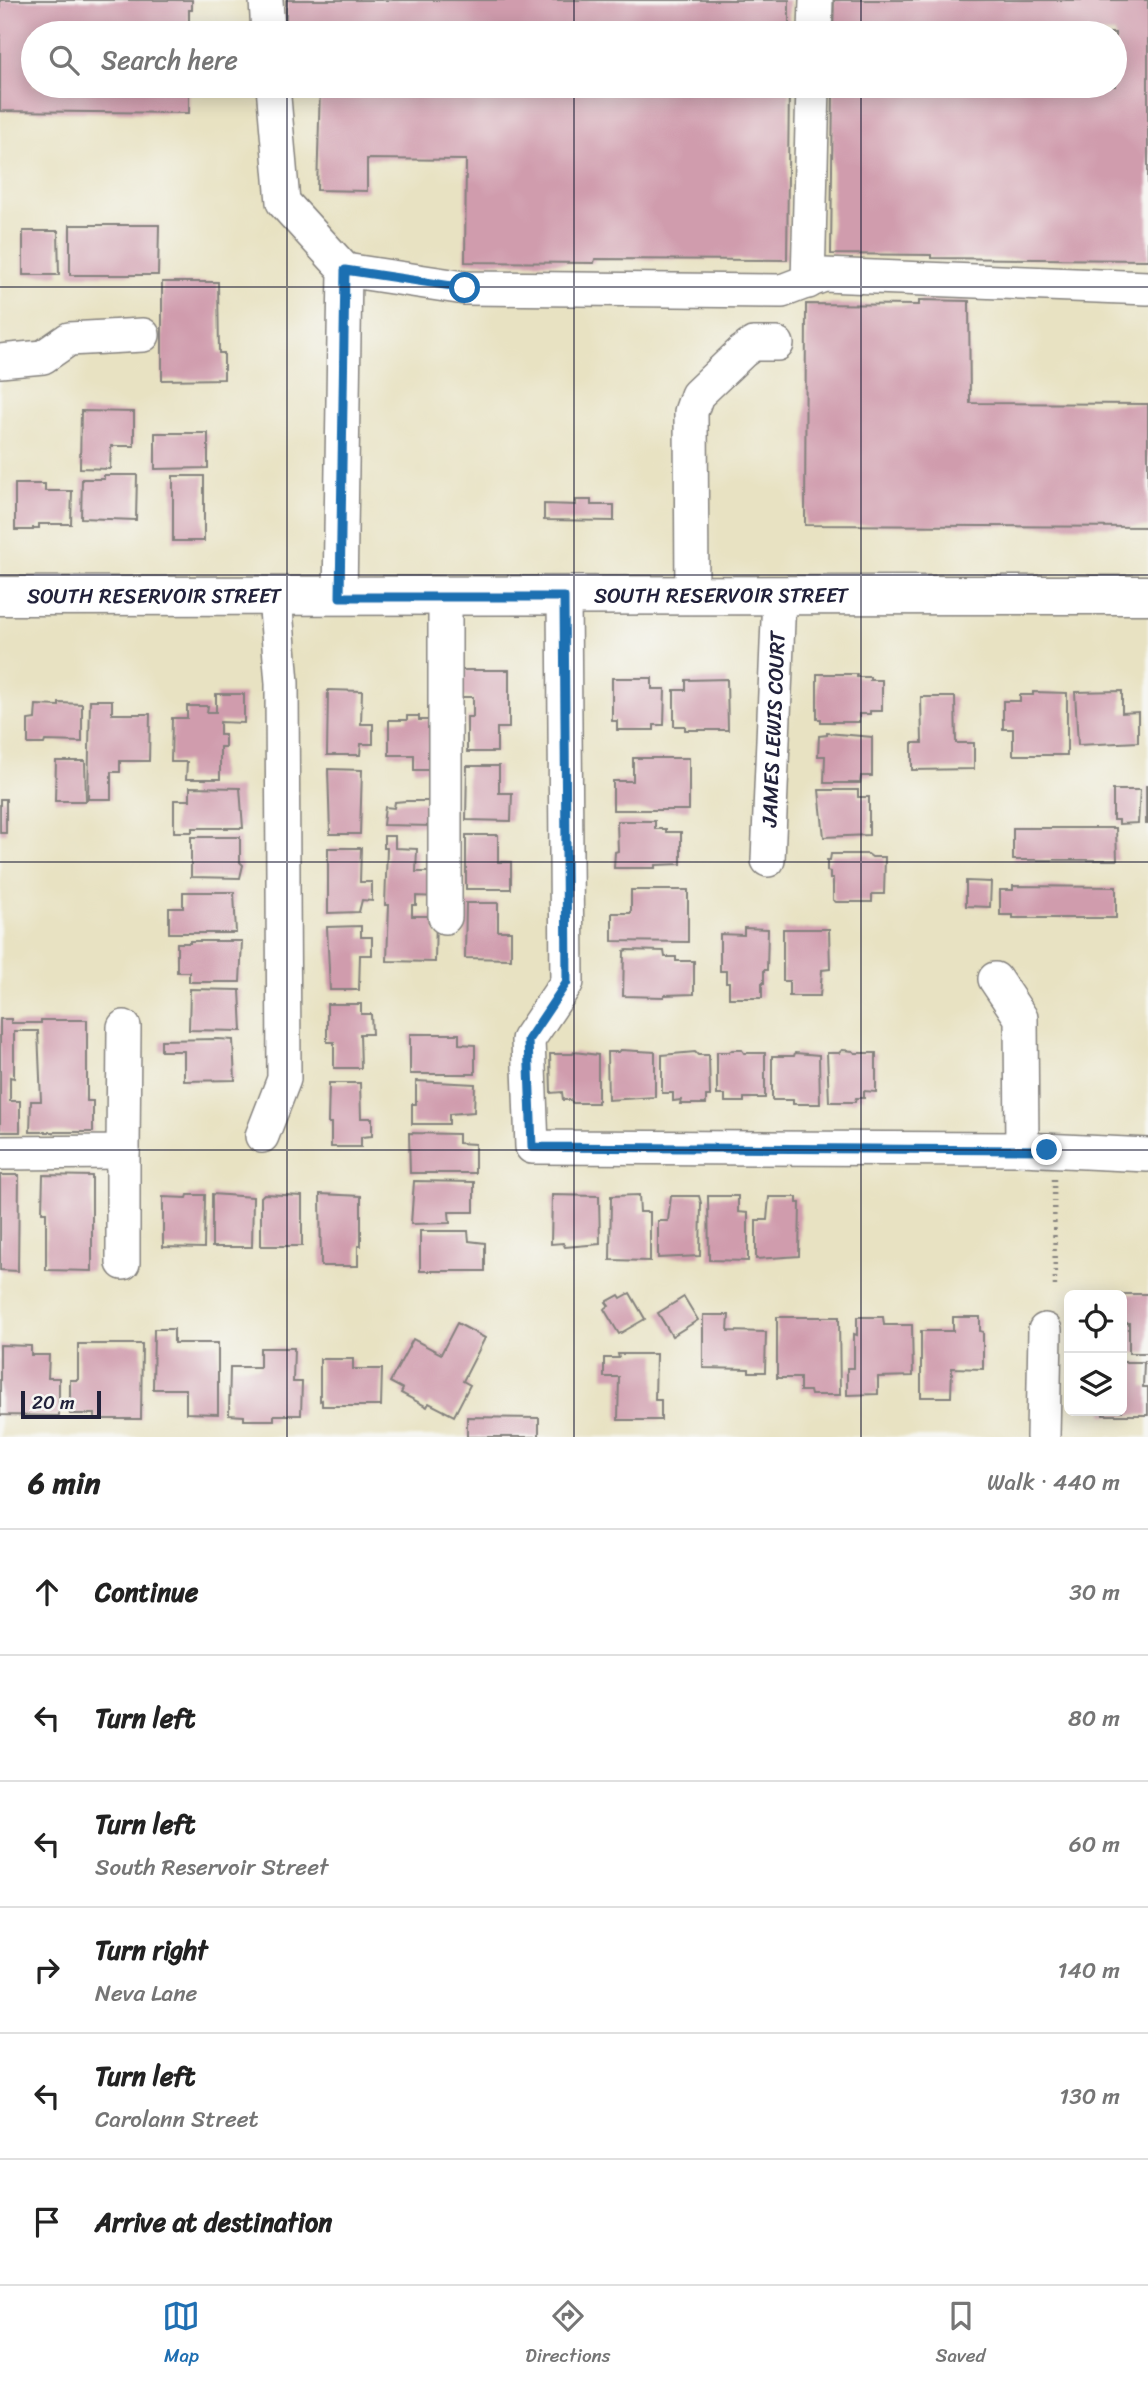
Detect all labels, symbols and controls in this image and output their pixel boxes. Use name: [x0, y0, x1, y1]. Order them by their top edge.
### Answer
search box: [21, 21, 1127, 98]
text: Search here: [101, 37, 238, 83]
icon: search: [45, 41, 83, 79]
route start: [449, 272, 480, 303]
street label: SOUTH RESERVOIR STREET: [594, 576, 850, 614]
street label: SOUTH RESERVOIR STREET: [27, 577, 283, 615]
street label: JAMES LEWIS COURT: [750, 629, 797, 829]
route end: [1031, 1134, 1062, 1165]
map controls: [1064, 1290, 1127, 1416]
button: locate: [1064, 1290, 1127, 1353]
button: layers: [1064, 1353, 1127, 1416]
text: 20 m: [32, 1386, 75, 1419]
scale bar: [21, 1388, 102, 1420]
text: 6 min: [28, 1456, 100, 1510]
text: Walk · 440 m: [987, 1462, 1120, 1503]
text: Continue: [95, 1569, 198, 1615]
text: 30 m: [1069, 1572, 1120, 1613]
icon: ahead: [28, 1573, 66, 1611]
text: Turn left: [95, 1695, 195, 1741]
text: 80 m: [1068, 1698, 1120, 1739]
icon: left: [28, 1699, 66, 1737]
text: Turn left: [95, 1801, 195, 1847]
text: 60 m: [1069, 1824, 1120, 1865]
icon: left: [28, 1825, 66, 1863]
text: South Reservoir Street: [95, 1847, 328, 1888]
text: Turn right: [95, 1927, 208, 1973]
text: 140 m: [1058, 1950, 1120, 1991]
icon: right: [28, 1951, 66, 1989]
text: Neva Lane: [95, 1973, 197, 2014]
text: Turn left: [95, 2053, 195, 2099]
text: 130 m: [1059, 2076, 1120, 2117]
icon: left: [28, 2077, 66, 2115]
text: Carolann Street: [95, 2099, 259, 2140]
text: Arrive at destination: [95, 2199, 332, 2245]
icon: arrive: [28, 2203, 66, 2241]
tab: Map: [162, 2297, 200, 2372]
tab: Directions: [525, 2297, 611, 2372]
tab: Saved: [935, 2297, 986, 2372]

